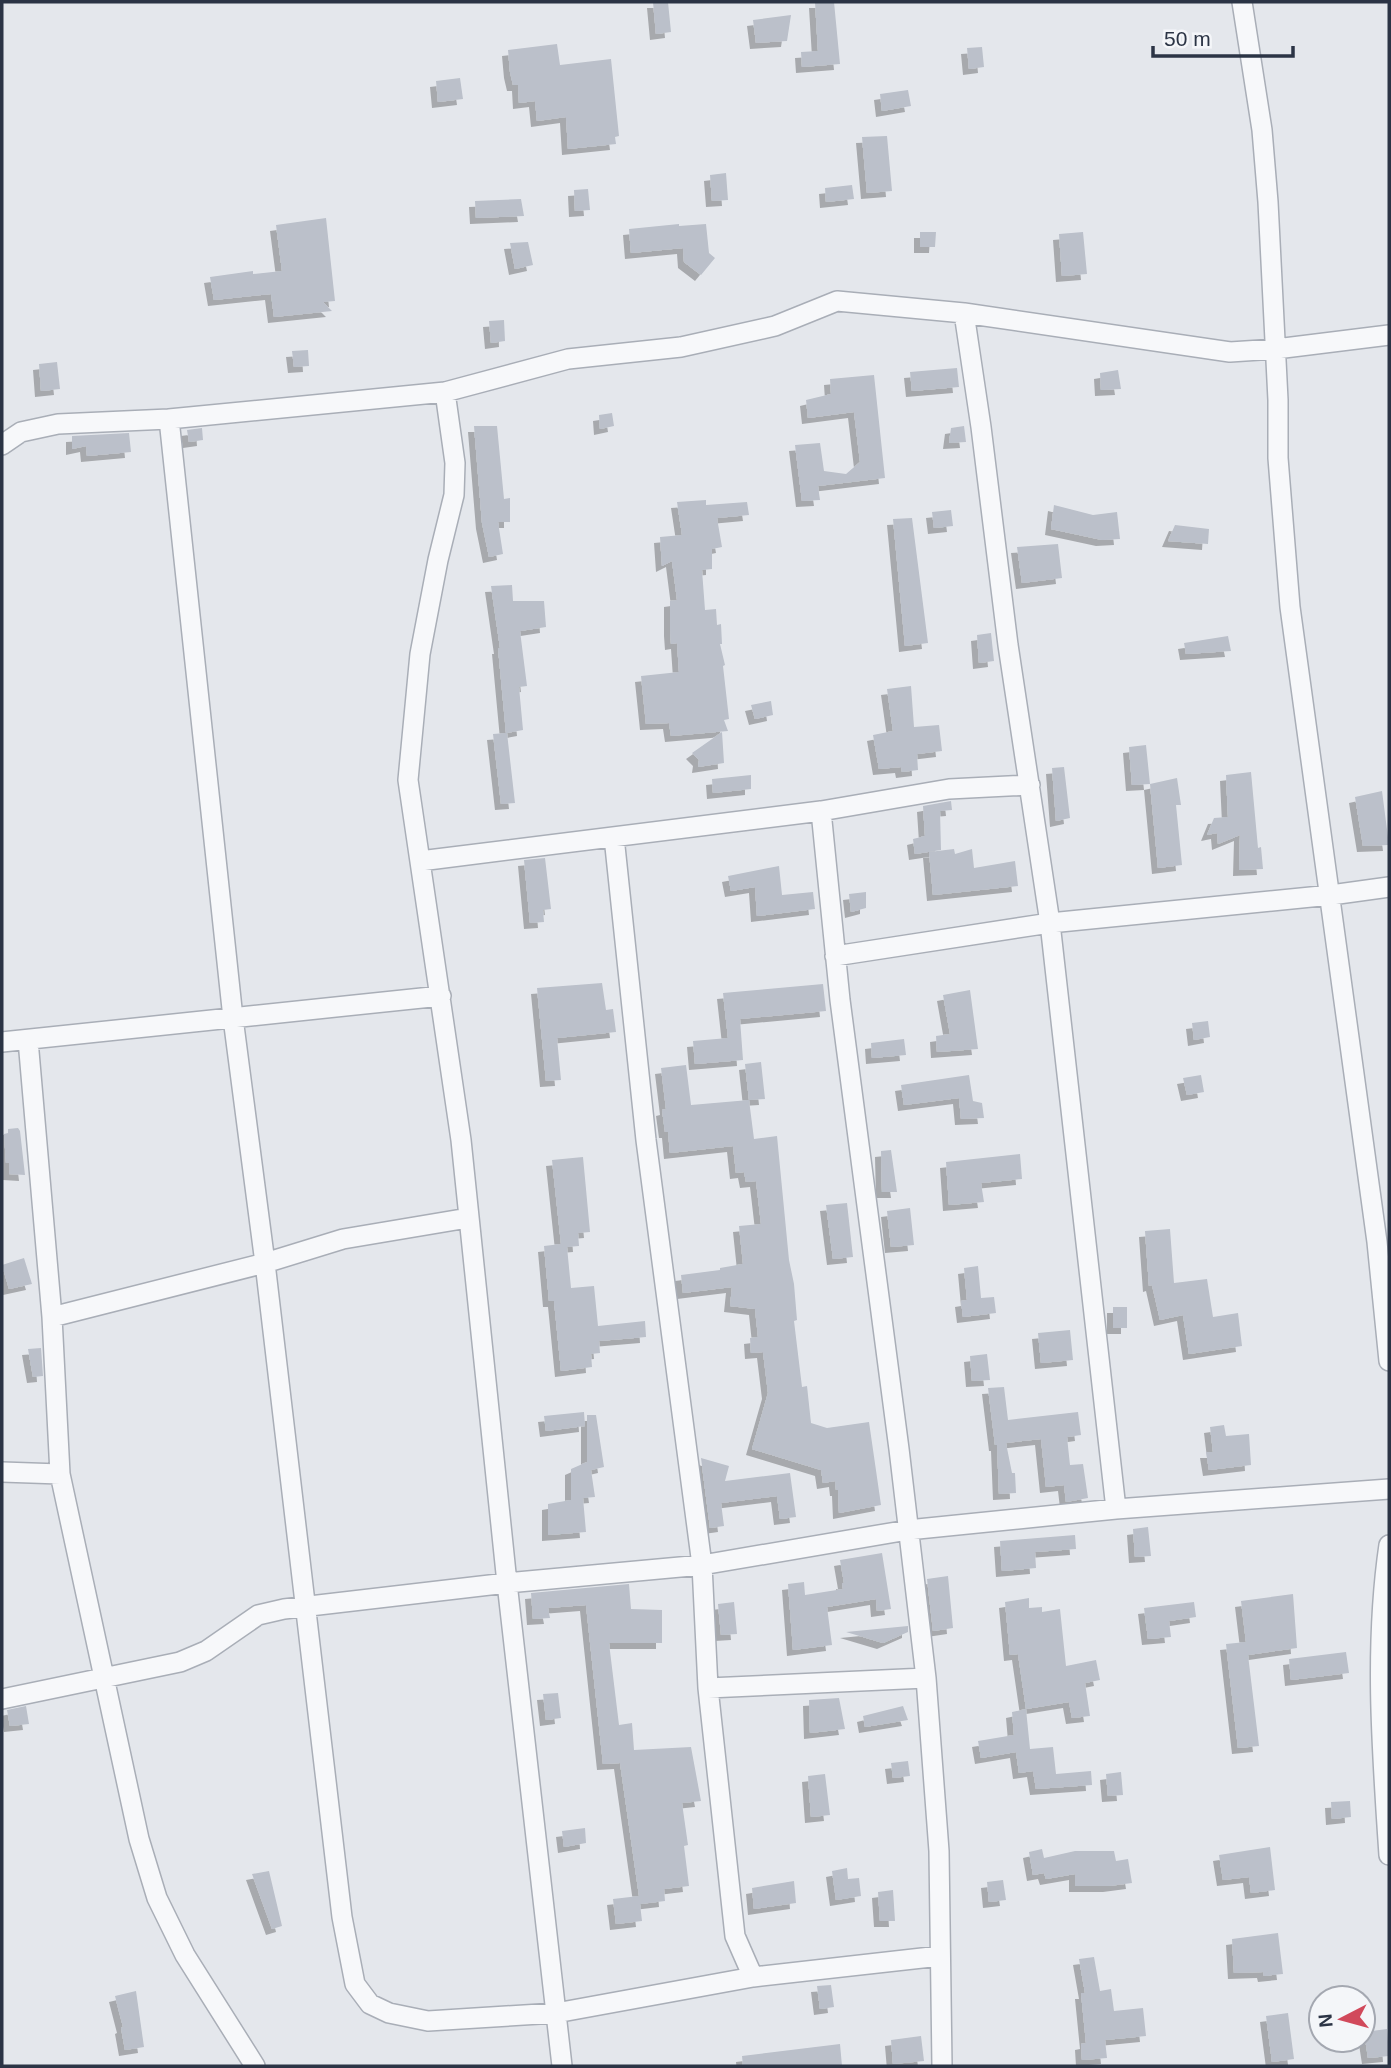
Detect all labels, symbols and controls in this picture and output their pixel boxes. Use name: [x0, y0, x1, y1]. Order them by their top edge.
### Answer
scale bar: [1153, 14, 1293, 58]
text: 50 m: [1164, 27, 1211, 50]
north arrow: [1307, 1984, 1377, 2054]
text: N: [1314, 2013, 1337, 2029]

